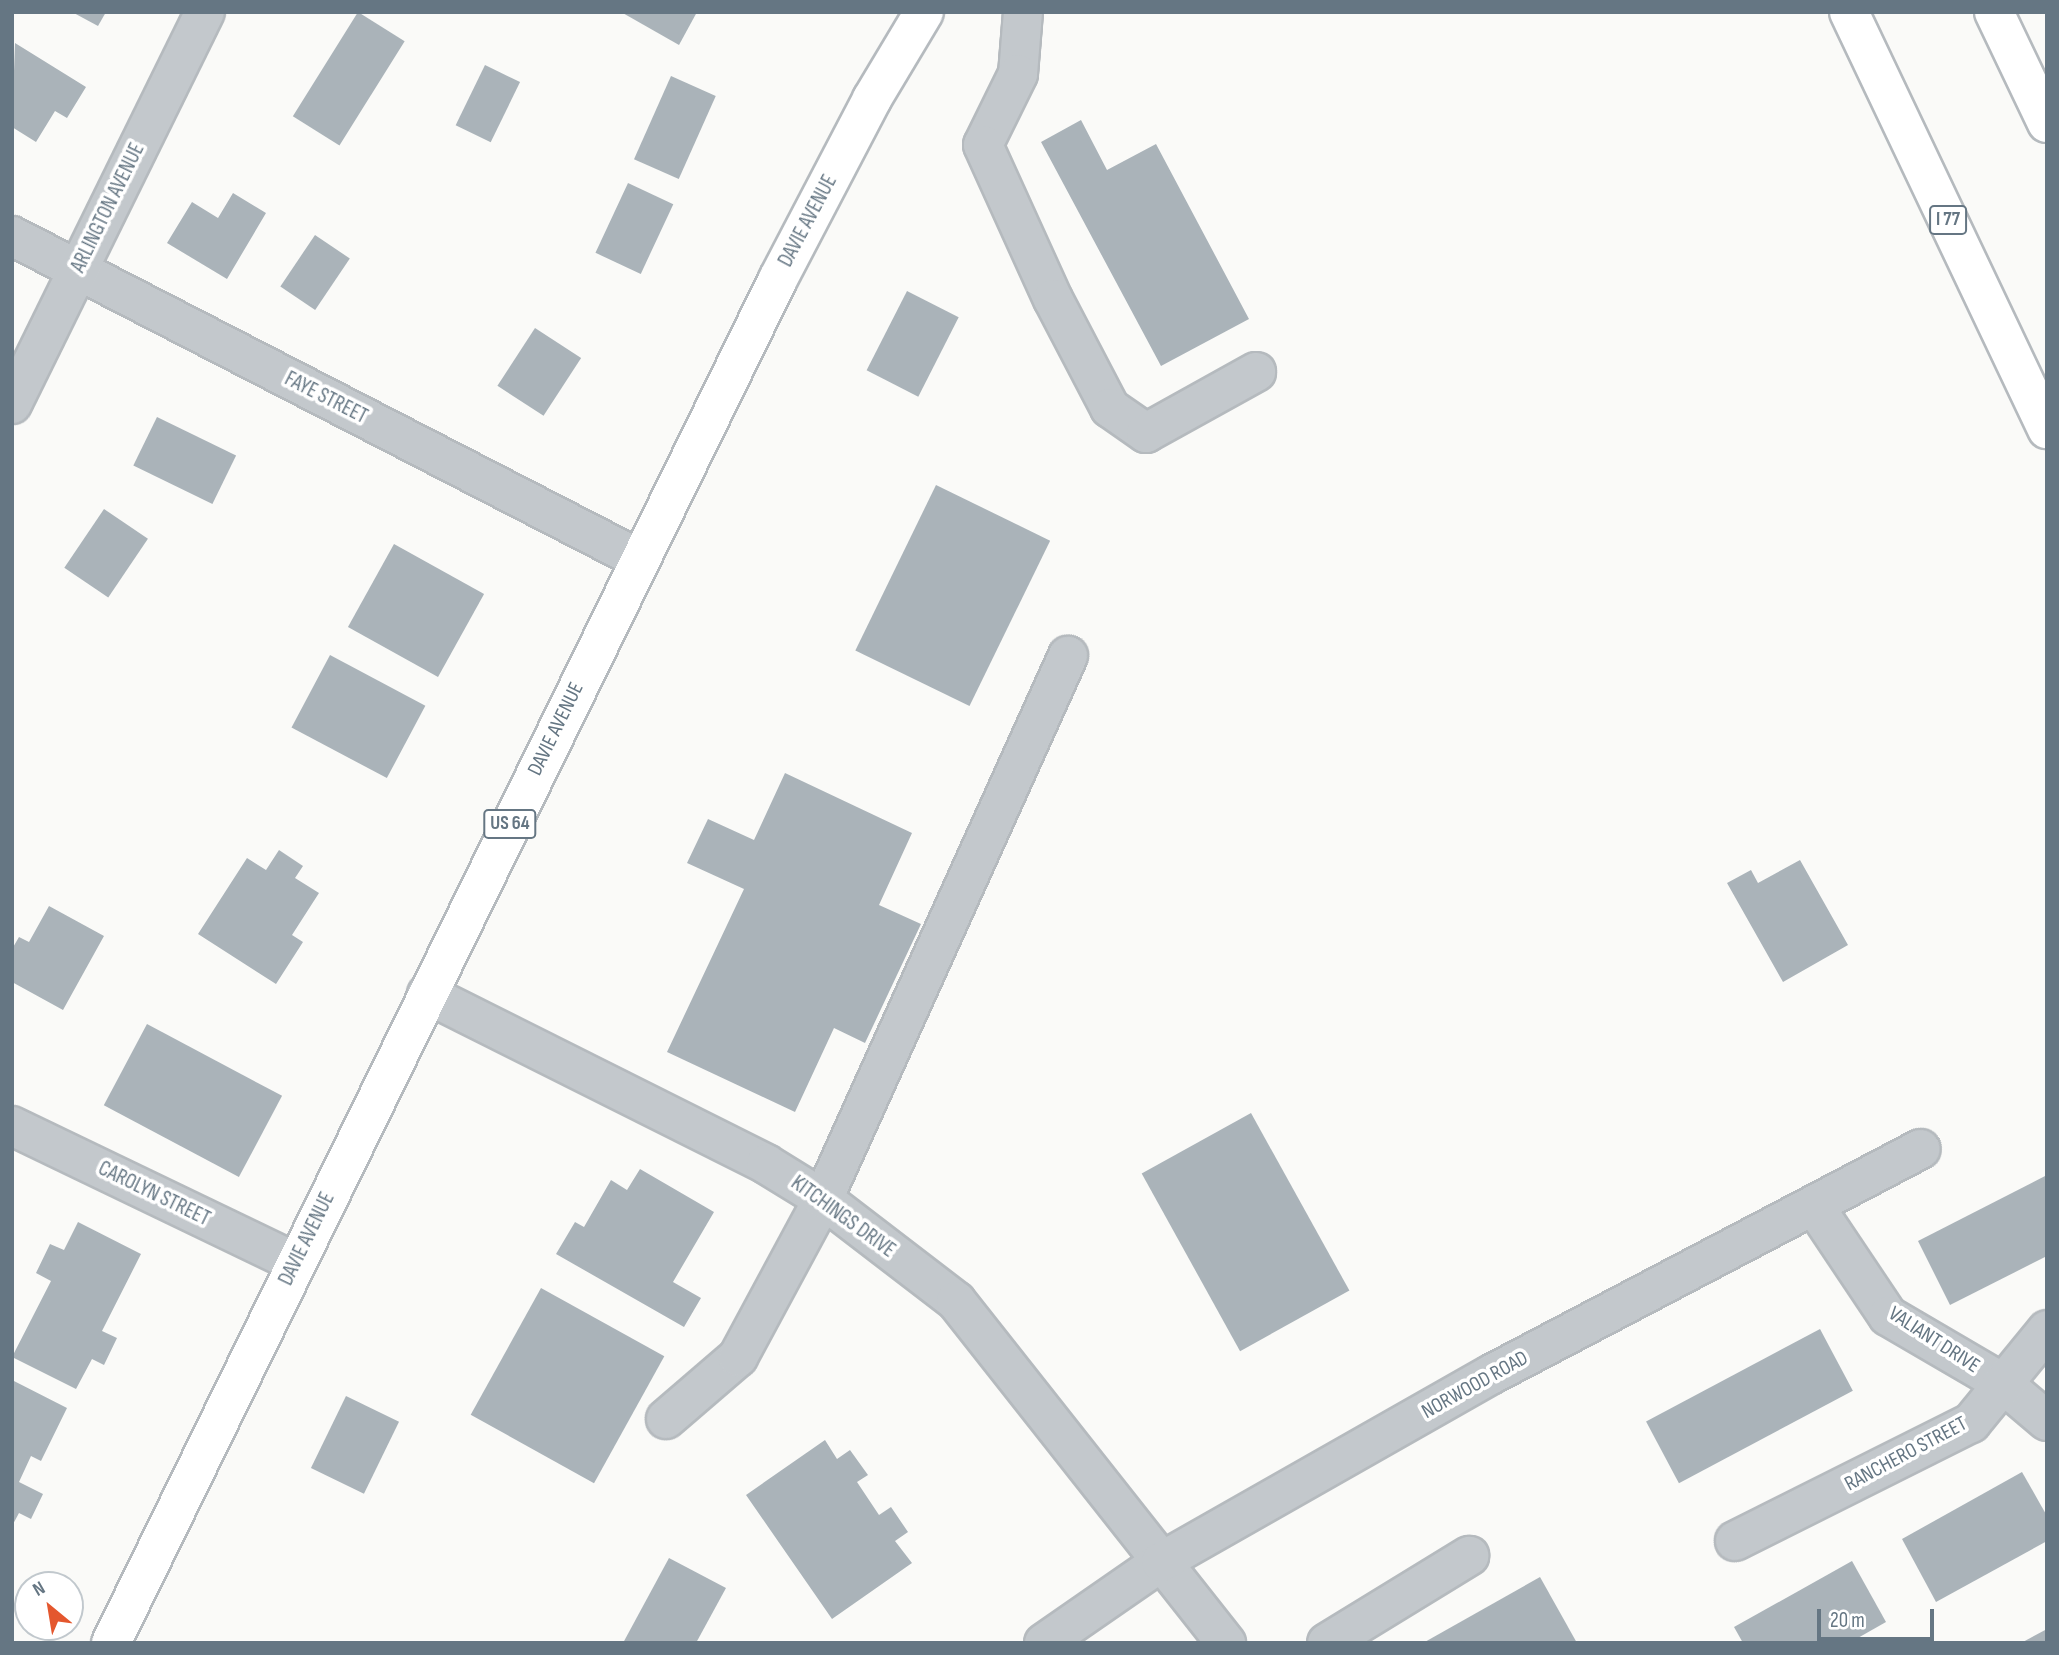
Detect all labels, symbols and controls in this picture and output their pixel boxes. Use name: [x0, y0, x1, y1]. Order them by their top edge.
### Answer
street label: ARLINGTON AVENUE: [66, 139, 150, 277]
street label: DAVIE AVENUE: [773, 171, 843, 271]
road number: I 77: [1929, 204, 1967, 235]
street label: FAYE STREET: [280, 366, 372, 430]
street label: DAVIE AVENUE: [523, 678, 589, 780]
road number: US 64: [482, 808, 538, 839]
street label: CAROLYN STREET: [94, 1156, 214, 1232]
street label: KITCHINGS DRIVE: [786, 1171, 900, 1263]
street label: DAVIE AVENUE: [274, 1188, 340, 1290]
street label: VALIANT DRIVE: [1884, 1301, 1984, 1379]
street label: NORWOOD ROAD: [1417, 1345, 1533, 1425]
street label: RANCHERO STREET: [1841, 1411, 1971, 1497]
north arrow: [14, 1571, 84, 1641]
text: N: [29, 1577, 49, 1602]
scale bar: [1821, 1596, 1938, 1640]
text: 20 m: [1830, 1608, 1865, 1633]

